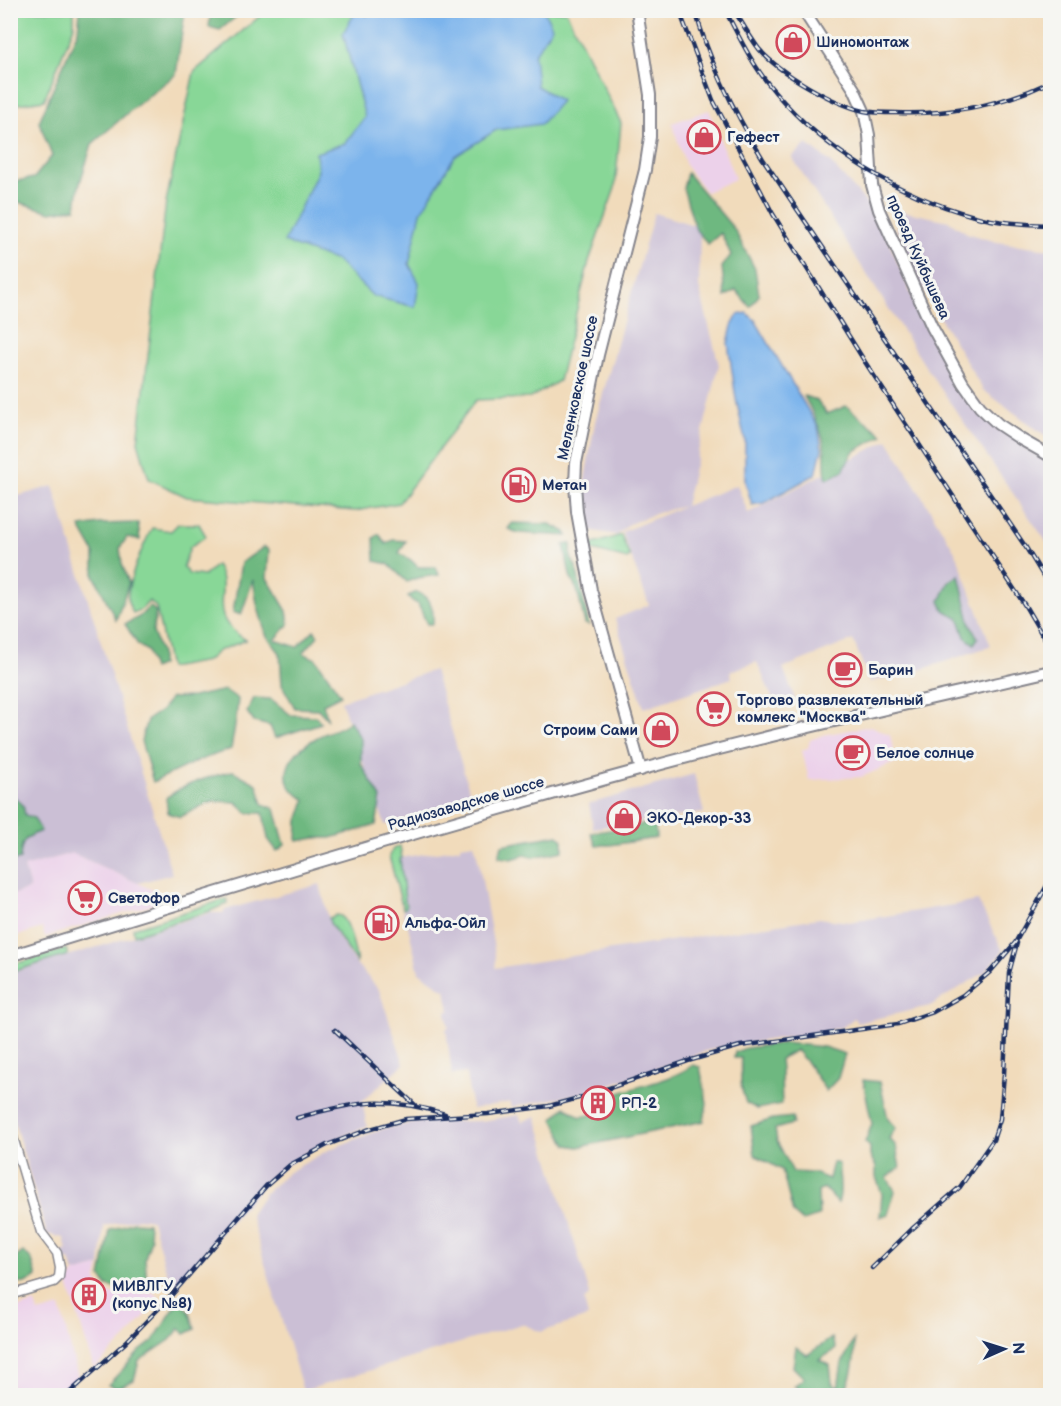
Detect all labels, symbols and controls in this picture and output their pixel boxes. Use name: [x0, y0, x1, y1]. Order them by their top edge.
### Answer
shop icon: Шиномонтаж: [775, 24, 811, 60]
place label: Шиномонтаж: [816, 33, 909, 52]
shop icon: Гефест: [686, 119, 722, 155]
place label: Гефест: [727, 128, 780, 147]
street label: проезд Куйбышева: [882, 192, 954, 322]
street label: Меленковское шоссе: [553, 314, 603, 462]
fuel station icon: Метан: [501, 467, 537, 503]
place label: Метан: [542, 476, 587, 495]
cafe icon: Барин: [827, 652, 863, 688]
place label: Барин: [868, 661, 913, 680]
supermarket icon: Торгово развлекательный комлекс "Москва": [696, 691, 732, 727]
place label: Торгово развлекательный комлекс "Москва": [737, 691, 924, 727]
shop icon: Строим Сами: [643, 712, 679, 748]
place label: Строим Сами: [543, 721, 638, 740]
cafe icon: Белое солнце: [835, 735, 871, 771]
place label: Белое солнце: [876, 744, 974, 763]
street label: Радиозаводское шоссе: [386, 773, 546, 835]
shop icon: ЭКО-Декор-33: [606, 800, 642, 836]
place label: ЭКО-Декор-33: [647, 809, 752, 828]
supermarket icon: Светофор: [67, 880, 103, 916]
place label: Светофор: [108, 889, 180, 908]
fuel station icon: Альфа-Ойл: [364, 905, 400, 941]
place label: Альфа-Ойл: [404, 914, 486, 933]
building icon: РП-2: [580, 1085, 616, 1121]
place label: РП-2: [621, 1094, 657, 1113]
building icon: МИВЛГУ (копус №8): [71, 1277, 107, 1313]
place label: МИВЛГУ (копус №8): [112, 1277, 192, 1313]
north arrow: [974, 1319, 1034, 1379]
text: N: [1008, 1342, 1027, 1355]

